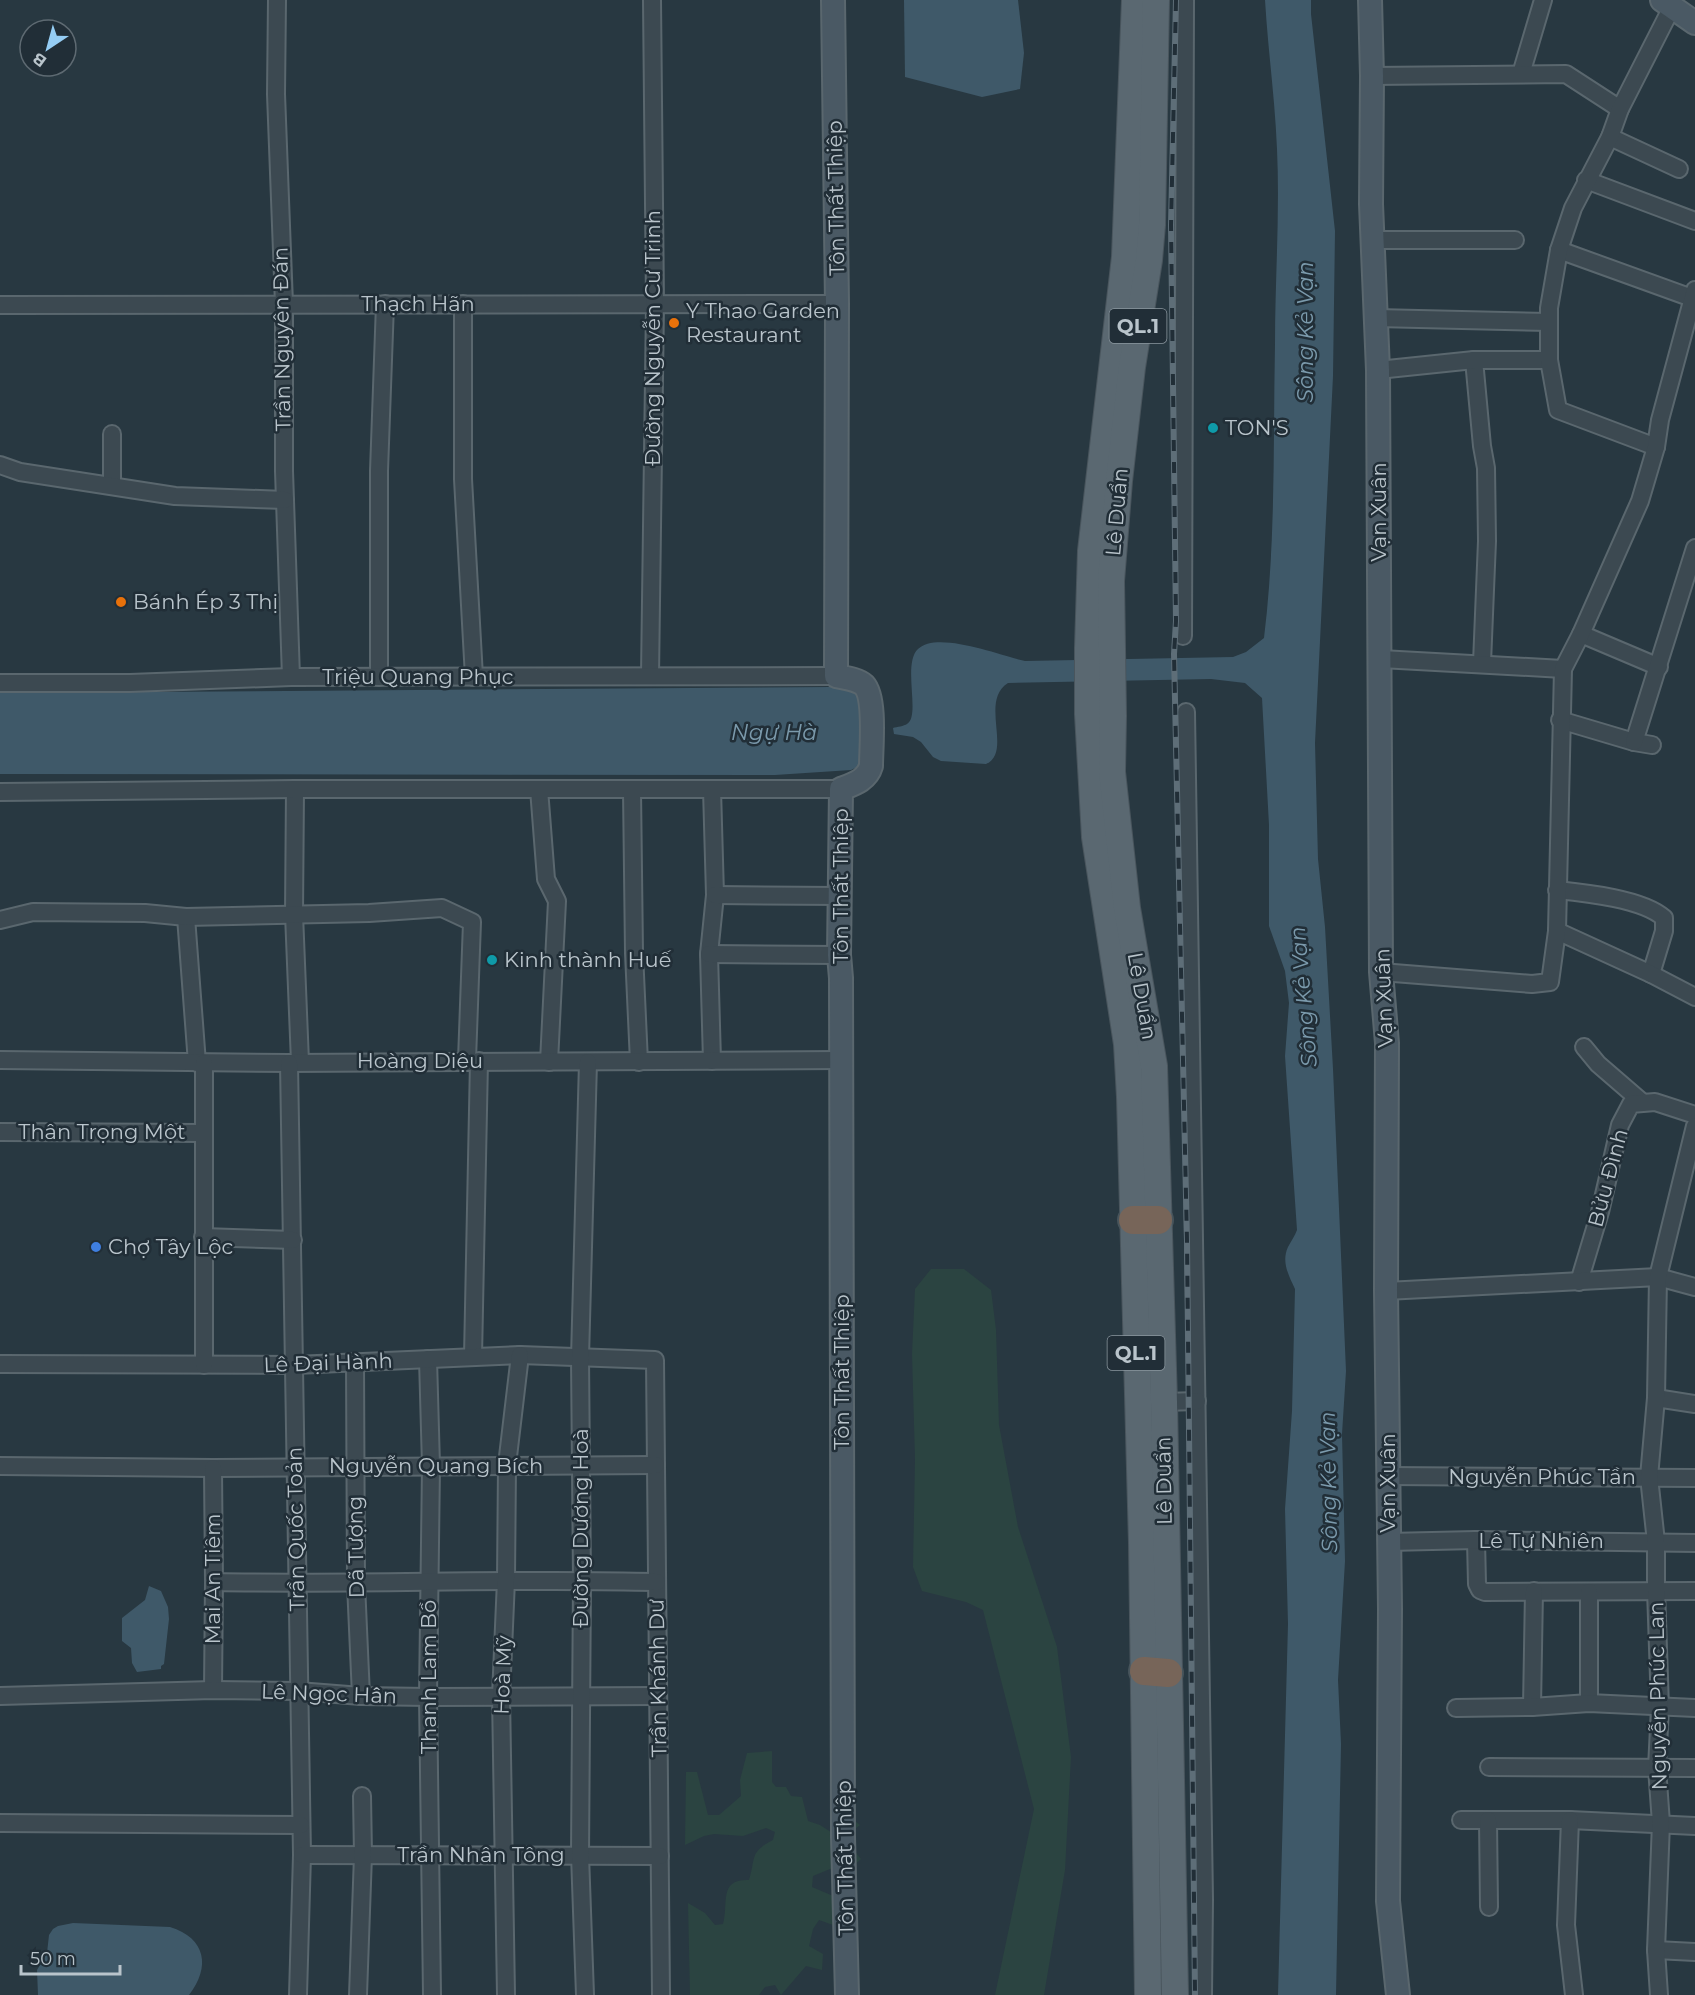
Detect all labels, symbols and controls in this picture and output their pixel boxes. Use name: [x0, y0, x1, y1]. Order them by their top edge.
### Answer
north arrow: [18, 18, 78, 78]
text: B: [29, 48, 50, 71]
street label: Tôn Thất Thiệp: [822, 120, 849, 276]
street label: Đường Nguyễn Cư Trinh: [640, 210, 665, 466]
street label: Trần Nguyên Đán: [267, 247, 296, 431]
water label: Sông Kẻ Vạn: [1292, 261, 1319, 403]
street label: Thạch Hãn: [361, 291, 475, 316]
place label: Y Thao Garden Restaurant: [686, 298, 840, 347]
road number: QL.1: [1110, 309, 1166, 343]
marker: Y Thao Garden Restaurant: [667, 316, 681, 330]
place label: TON'S: [1225, 415, 1289, 440]
marker: TON'S: [1206, 421, 1220, 435]
street label: Vạn Xuân: [1366, 462, 1391, 562]
street label: Lê Duẩn: [1100, 467, 1133, 557]
place label: Bánh Ép 3 Thị: [133, 589, 278, 614]
marker: Bánh Ép 3 Thị: [114, 595, 128, 609]
street label: Triệu Quang Phục: [322, 664, 514, 689]
water label: Ngự Hà: [731, 719, 817, 746]
street label: Tôn Thất Thiệp: [828, 808, 853, 964]
water label: Sông Kẻ Vạn: [1284, 925, 1323, 1068]
place label: Kinh thành Huế: [504, 947, 672, 972]
street label: Vạn Xuân: [1369, 948, 1398, 1048]
street label: Lê Duẩn: [1123, 950, 1162, 1042]
marker: Kinh thành Huế: [485, 953, 499, 967]
street label: Hoàng Diệu: [357, 1048, 483, 1073]
street label: Thân Trọng Một: [18, 1119, 186, 1144]
street label: Bửu Đình: [1582, 1126, 1633, 1230]
place label: Chợ Tây Lộc: [108, 1234, 233, 1259]
marker: Chợ Tây Lộc: [89, 1240, 103, 1254]
street label: Tôn Thất Thiệp: [829, 1294, 854, 1450]
road number: QL.1: [1108, 1336, 1164, 1370]
street label: Lê Đại Hành: [263, 1348, 393, 1377]
water label: Sông Kẻ Vạn: [1314, 1411, 1343, 1553]
street label: Đường Dương Hoà: [568, 1428, 593, 1628]
street label: Vạn Xuân: [1375, 1433, 1400, 1533]
street label: Lê Duẩn: [1150, 1437, 1177, 1525]
street label: Trần Quốc Toản: [282, 1447, 309, 1611]
street label: Nguyễn Quang Bích: [329, 1453, 543, 1478]
street label: Nguyễn Phúc Tần: [1448, 1464, 1636, 1489]
street label: Dã Tượng: [342, 1496, 369, 1599]
street label: Mai An Tiêm: [200, 1513, 225, 1645]
street label: Lê Tự Nhiên: [1478, 1528, 1604, 1553]
street label: Trần Khánh Dư: [644, 1599, 671, 1757]
street label: Thanh Lam Bồ: [416, 1600, 441, 1754]
street label: Nguyễn Phúc Lan: [1643, 1602, 1672, 1791]
street label: Hoà Mỹ: [489, 1634, 516, 1715]
street label: Lê Ngọc Hân: [261, 1679, 397, 1708]
street label: Tôn Thất Thiệp: [831, 1780, 858, 1936]
street label: Trần Nhân Tông: [397, 1842, 565, 1867]
scale bar: [21, 1938, 120, 1976]
text: 50 m: [30, 1948, 76, 1970]

